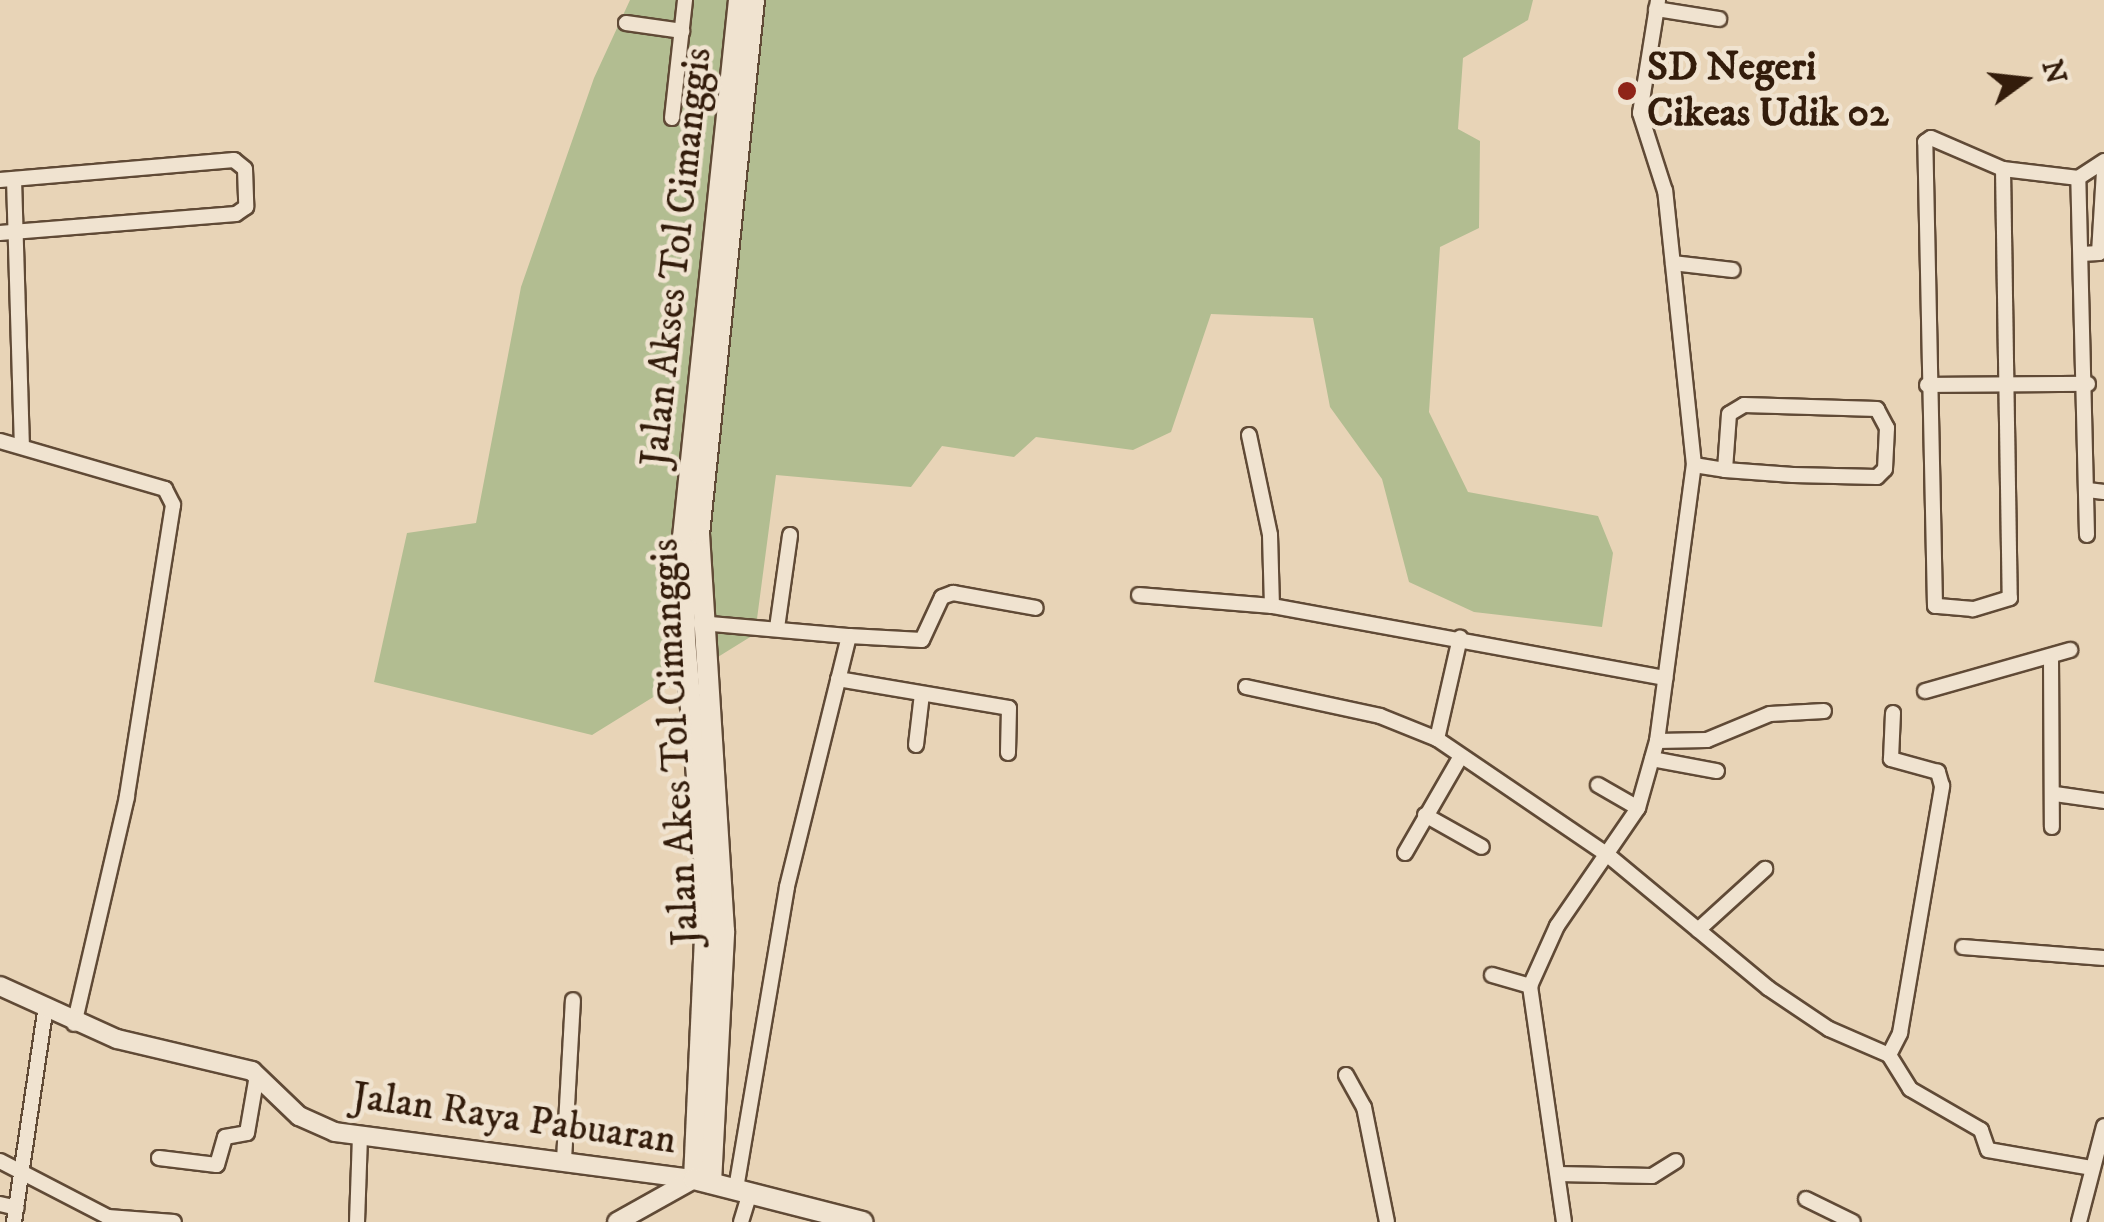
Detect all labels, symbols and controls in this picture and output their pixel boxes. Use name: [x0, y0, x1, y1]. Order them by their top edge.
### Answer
north arrow: [1974, 30, 2074, 130]
place label: SD Negeri Cikeas Udik 02: [1647, 44, 1889, 138]
street label: Jalan Akses Tol Cimanggis: [631, 45, 723, 469]
text: N: [2034, 56, 2073, 88]
marker: SD Negeri Cikeas Udik 02: [1616, 80, 1638, 102]
street label: Jalan Akes Tol Cimanggis: [641, 537, 711, 947]
street label: Jalan Raya Pabuaran: [349, 1073, 679, 1165]

